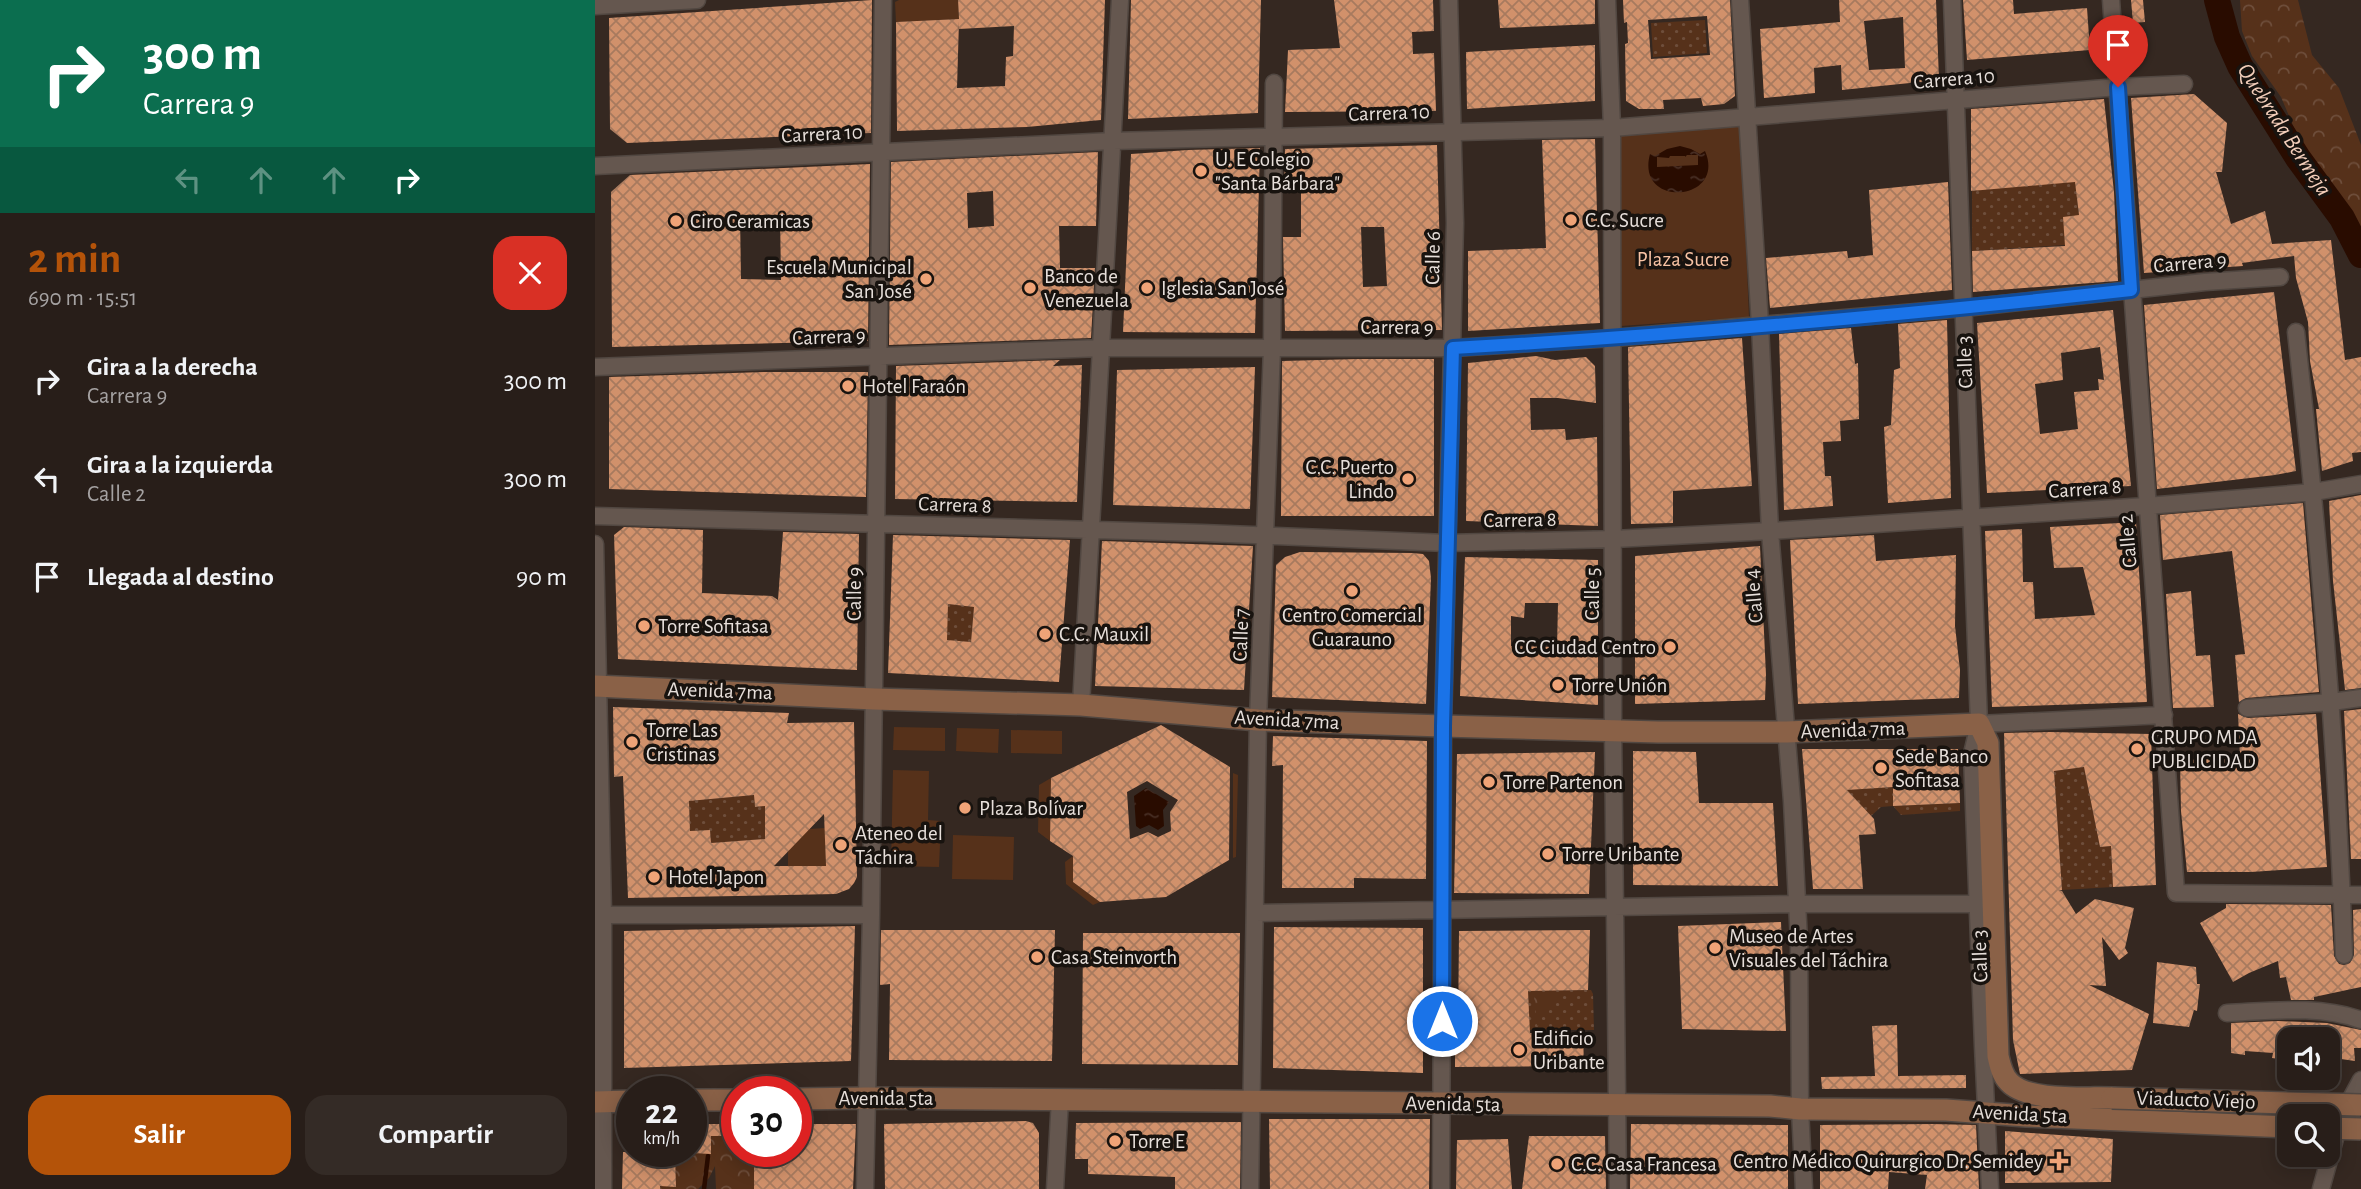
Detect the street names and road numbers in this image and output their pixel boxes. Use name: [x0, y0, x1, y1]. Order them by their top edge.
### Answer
street label: Carrera 10: [1912, 65, 1996, 93]
street label: Carrera 10: [1348, 101, 1430, 125]
street label: Carrera 10: [781, 121, 863, 147]
street label: Calle 6: [1422, 231, 1444, 285]
street label: Carrera 9: [2153, 249, 2227, 277]
street label: Carrera 9: [1360, 317, 1434, 338]
street label: Carrera 9: [792, 325, 866, 349]
street label: Calle 3: [1954, 335, 1976, 389]
street label: Carrera 8: [2048, 476, 2122, 502]
street label: Carrera 8: [918, 493, 992, 517]
street label: Carrera 8: [1483, 509, 1557, 531]
street label: Calle 2: [2115, 513, 2141, 569]
street label: Calle 9: [844, 567, 865, 621]
street label: Calle 5: [1582, 568, 1603, 620]
street label: Calle 4: [1741, 568, 1767, 624]
street label: Calle 7: [1230, 608, 1252, 662]
street label: Avenida 7ma: [667, 679, 773, 703]
street label: Avenida 7ma: [1234, 707, 1340, 733]
street label: Avenida 7ma: [1800, 718, 1906, 742]
street label: Calle 3: [1969, 929, 1991, 983]
street label: Viaducto Viejo: [2136, 1087, 2256, 1113]
street label: Avenida 5ta: [838, 1088, 934, 1109]
street label: Avenida 5ta: [1405, 1093, 1501, 1115]
street label: Avenida 5ta: [1972, 1101, 2068, 1127]

